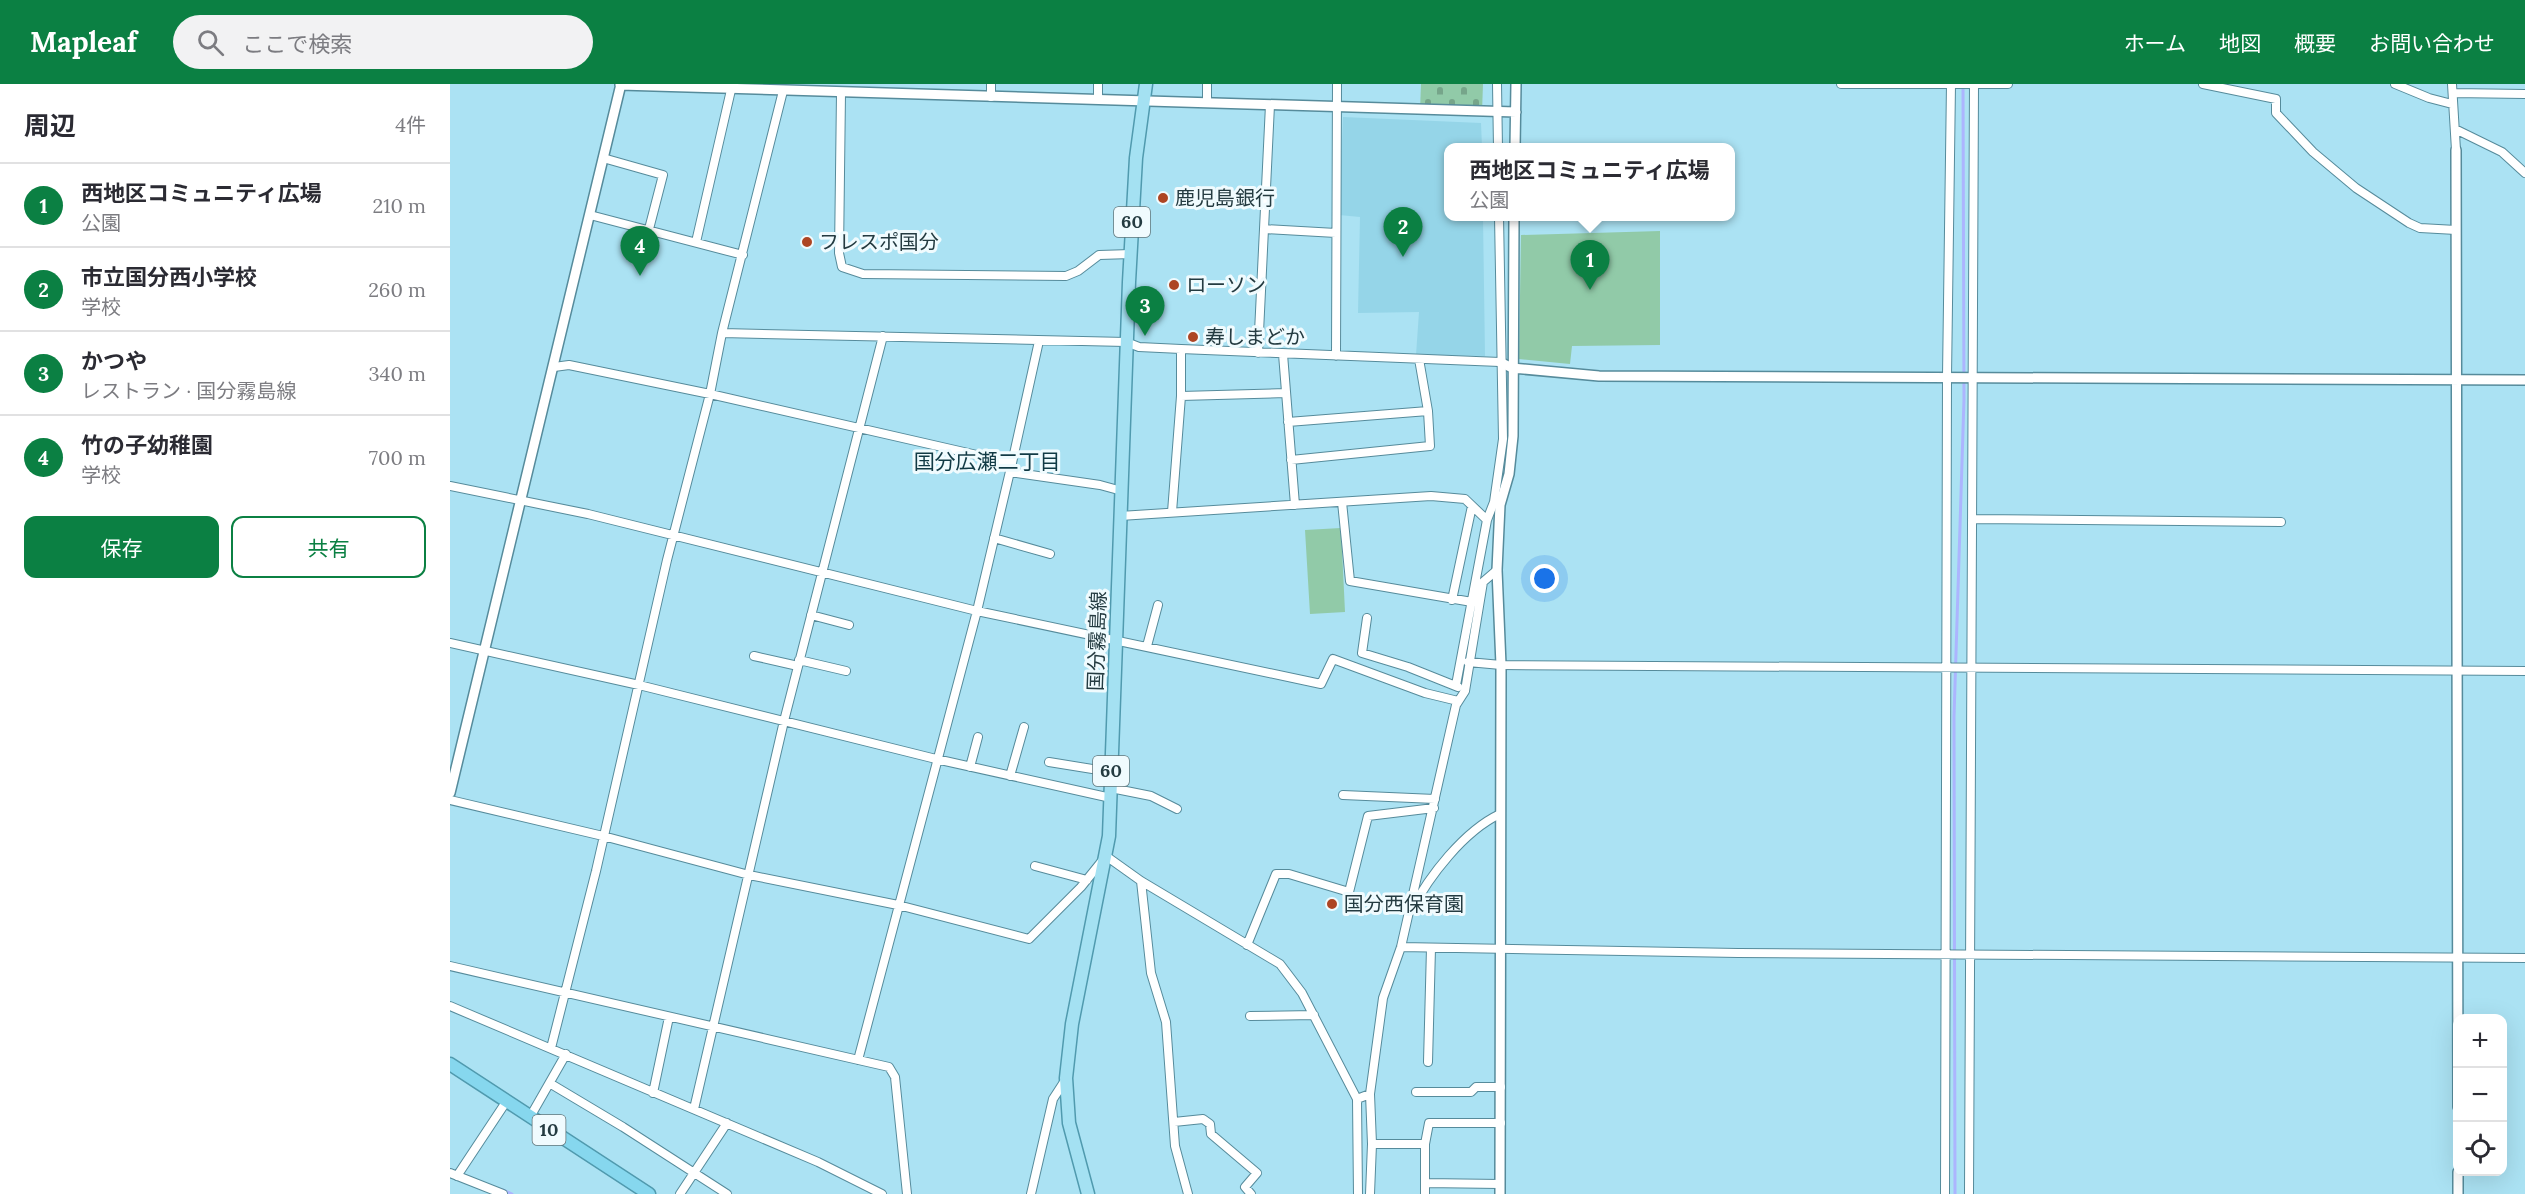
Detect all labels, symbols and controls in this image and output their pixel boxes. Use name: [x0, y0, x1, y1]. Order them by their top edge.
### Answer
search box: [173, 15, 593, 69]
text: Mapleaf: [30, 24, 137, 60]
icon: search: [194, 26, 227, 59]
text: ここで検索: [242, 30, 352, 58]
text: ホーム: [2124, 30, 2186, 57]
text: 地図: [2219, 30, 2261, 57]
text: 概要: [2294, 30, 2336, 57]
text: お問い合わせ: [2369, 30, 2495, 57]
text: 周辺: [24, 109, 76, 142]
text: 4件: [395, 112, 426, 137]
popup: [1444, 143, 1735, 221]
text: 西地区コミュニティ広場: [1469, 156, 1710, 184]
text: 西地区コミュニティ広場: [81, 179, 322, 207]
place label: 鹿児島銀行: [1175, 185, 1275, 210]
text: 公園: [1469, 187, 1509, 212]
marker: 鹿児島銀行: [1156, 191, 1170, 205]
text: 1: [39, 193, 48, 218]
text: 210 m: [372, 193, 426, 218]
road number: 60: [1114, 207, 1150, 237]
pin: 2: [1384, 208, 1422, 257]
text: 公園: [81, 210, 121, 235]
pin: 4: [620, 226, 660, 276]
place label: フレスポ国分: [819, 229, 939, 254]
marker: フレスポ国分: [800, 235, 814, 249]
pin: 1: [1570, 240, 1610, 290]
text: 市立国分西小学校: [81, 263, 257, 291]
place label: ローソン: [1186, 272, 1266, 297]
text: 2: [38, 277, 49, 302]
text: 260 m: [368, 277, 426, 302]
marker: ローソン: [1167, 278, 1181, 292]
pin: 3: [1126, 286, 1164, 336]
text: 学校: [81, 294, 121, 319]
place label: 寿しまどか: [1205, 324, 1305, 349]
marker: 寿しまどか: [1186, 330, 1200, 344]
text: かつや: [81, 347, 147, 375]
text: 3: [38, 361, 49, 386]
text: 340 m: [368, 361, 426, 386]
text: レストラン · 国分霧島線: [81, 378, 297, 403]
text: 竹の子幼稚園: [81, 431, 213, 459]
text: 4: [38, 445, 49, 470]
text: 700 m: [369, 445, 426, 470]
district label: 国分広瀬二丁目: [914, 448, 1061, 475]
text: 学校: [81, 462, 121, 487]
button: 保存: [24, 516, 219, 578]
button: 共有: [231, 516, 426, 578]
your location: [1530, 564, 1559, 593]
street label: 国分霧島線: [1082, 591, 1111, 691]
road number: 60: [1093, 756, 1129, 786]
place label: 国分西保育園: [1344, 891, 1464, 916]
marker: 国分西保育園: [1325, 897, 1339, 911]
map controls: [2453, 1014, 2507, 1176]
button: +: [2453, 1014, 2507, 1068]
button: −: [2453, 1068, 2507, 1122]
road number: 10: [532, 1115, 566, 1145]
button: locate: [2453, 1122, 2507, 1176]

